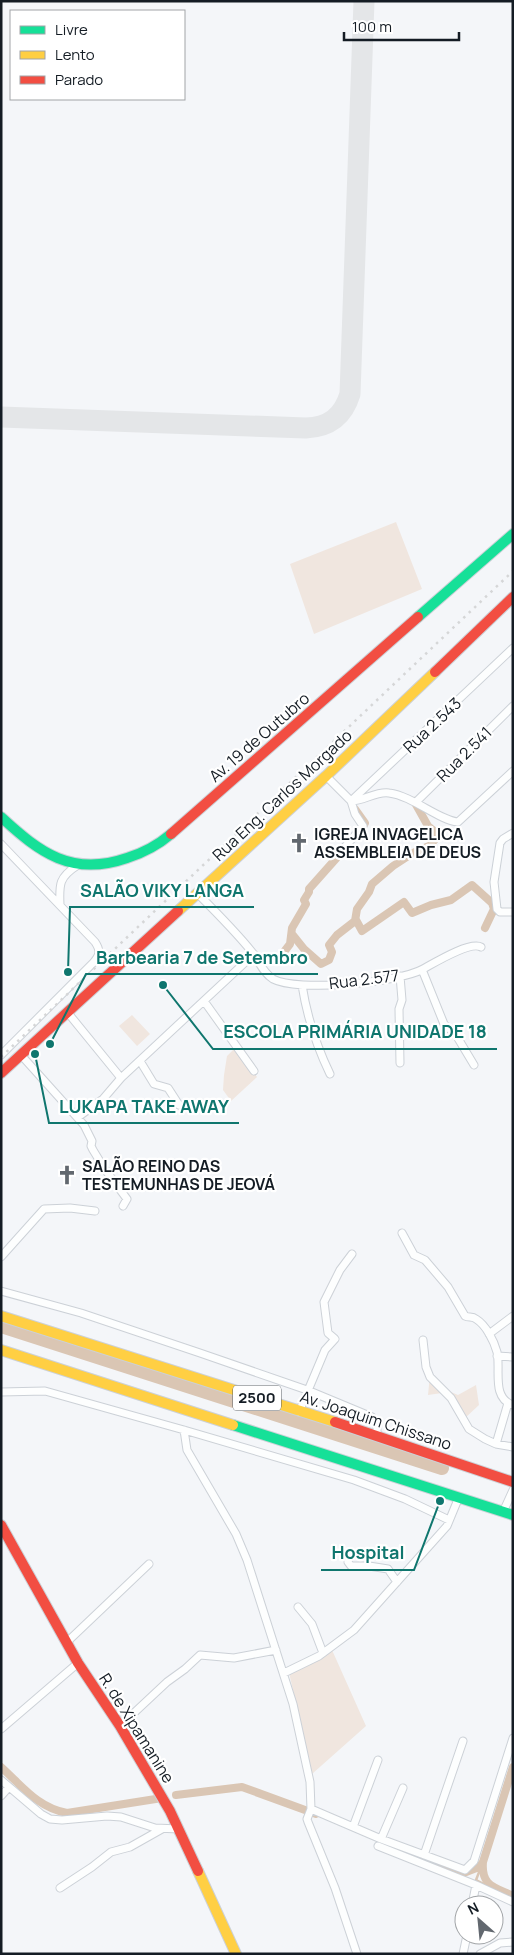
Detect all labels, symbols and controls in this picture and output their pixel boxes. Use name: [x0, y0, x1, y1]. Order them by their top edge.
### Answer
legend: [10, 10, 185, 100]
scale bar: [344, 10, 459, 42]
text: 100 m: [352, 16, 392, 37]
text: Livre: [55, 19, 88, 40]
text: Lento: [55, 44, 95, 65]
text: Parado: [55, 69, 103, 90]
street label: Av. 19 de Outubro: [204, 687, 314, 787]
street label: Rua 2.543: [398, 692, 466, 758]
street label: Rua 2.541: [432, 722, 496, 786]
street label: Rua Eng. Carlos Morgado: [207, 724, 357, 866]
place label: IGREJA INVAGELICA ASSEMBLEIA DE DEUS: [314, 823, 481, 863]
church icon: IGREJA INVAGELICA ASSEMBLEIA DE DEUS: [288, 832, 310, 854]
callout: SALÃO VIKY LANGA: [70, 874, 254, 907]
text: SALÃO VIKY LANGA: [80, 878, 244, 902]
callout: Barbearia 7 de Setembro: [86, 941, 318, 974]
text: Barbearia 7 de Setembro: [96, 945, 308, 969]
street label: Rua 2.577: [328, 964, 400, 994]
callout: ESCOLA PRIMÁRIA UNIDADE 18: [213, 1016, 497, 1049]
text: ESCOLA PRIMÁRIA UNIDADE 18: [223, 1019, 487, 1043]
callout: LUKAPA TAKE AWAY: [49, 1090, 239, 1123]
text: LUKAPA TAKE AWAY: [59, 1094, 229, 1118]
place label: SALÃO REINO DAS TESTEMUNHAS DE JEOVÁ: [82, 1155, 275, 1195]
church icon: SALÃO REINO DAS TESTEMUNHAS DE JEOVÁ: [56, 1164, 78, 1186]
street label: Av. Joaquim Chissano: [297, 1385, 455, 1455]
road number: 2500: [233, 1386, 281, 1410]
callout: Hospital: [321, 1537, 414, 1570]
text: Hospital: [332, 1540, 404, 1564]
street label: R. de Xipamanine: [94, 1669, 180, 1787]
north arrow: [454, 1895, 504, 1945]
text: N: [464, 1897, 482, 1919]

